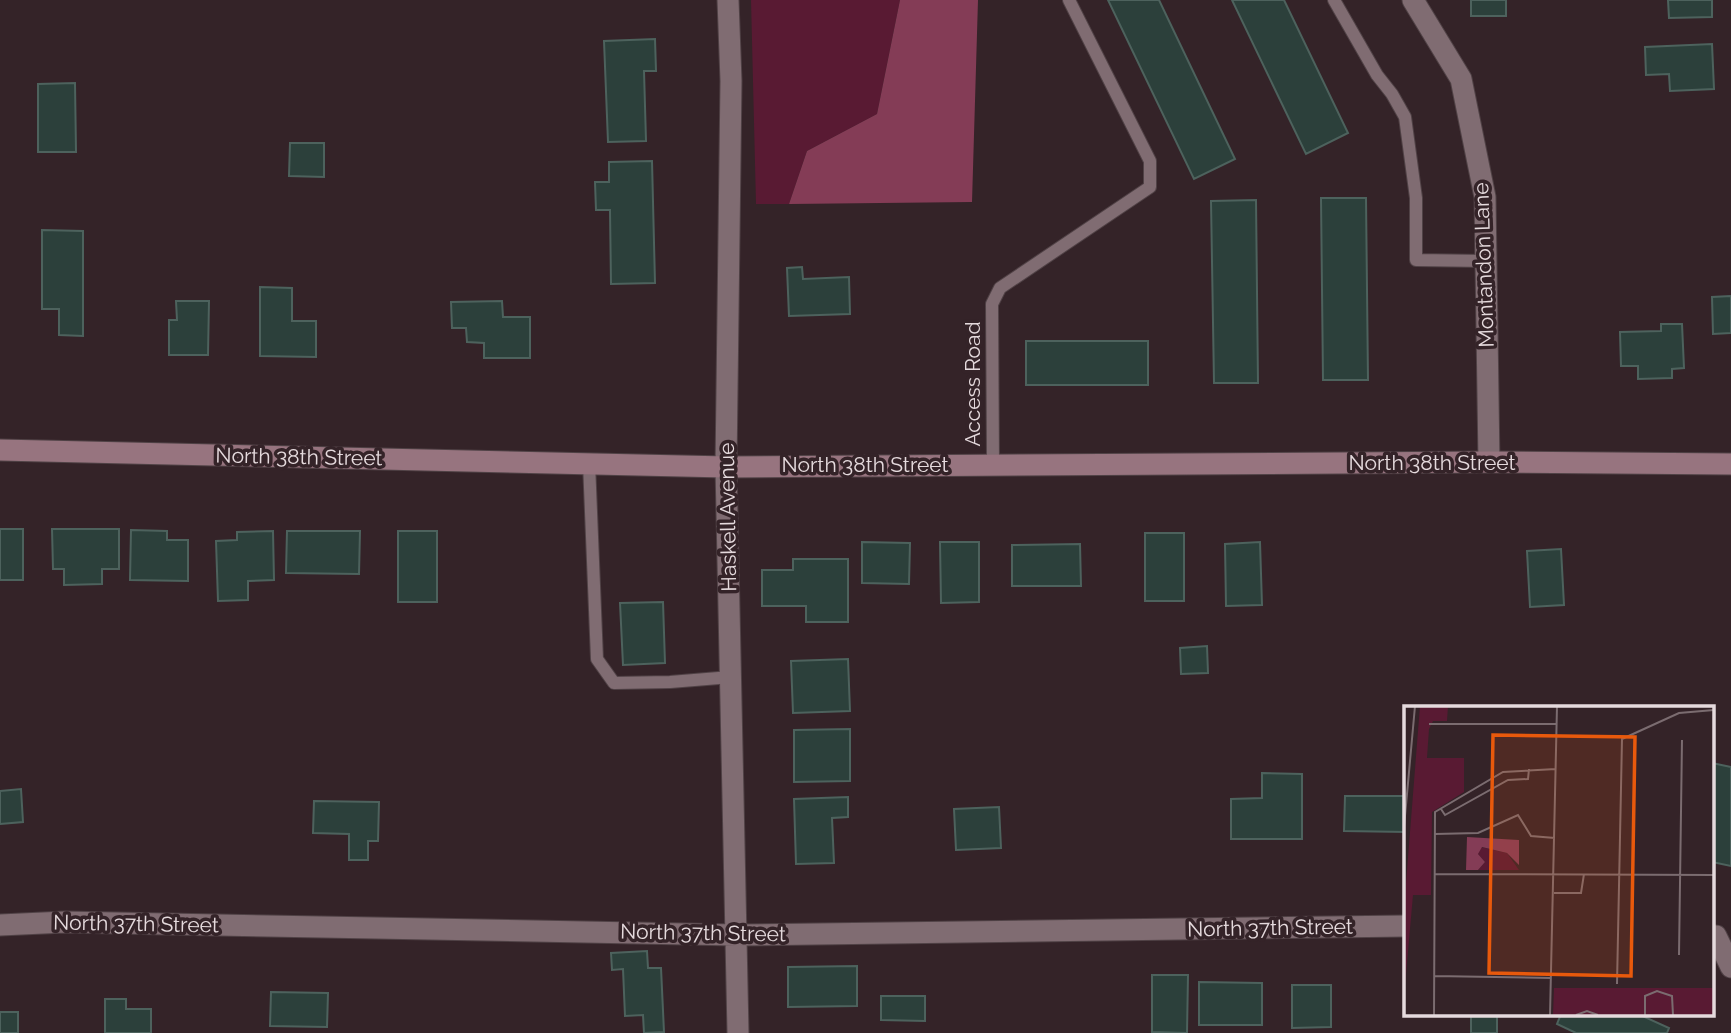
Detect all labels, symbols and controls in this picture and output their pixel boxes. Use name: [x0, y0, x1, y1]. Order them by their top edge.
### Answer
street label: Montandon Lane: [1468, 182, 1499, 348]
street label: Access Road: [960, 321, 985, 447]
street label: Haskell Avenue: [714, 442, 741, 592]
street label: North 38th Street: [215, 443, 383, 470]
street label: North 38th Street: [1348, 450, 1516, 475]
street label: North 38th Street: [781, 452, 949, 477]
inset map: [1404, 706, 1714, 1016]
street label: North 37th Street: [53, 910, 219, 937]
street label: North 37th Street: [1187, 914, 1353, 941]
street label: North 37th Street: [620, 919, 786, 946]

